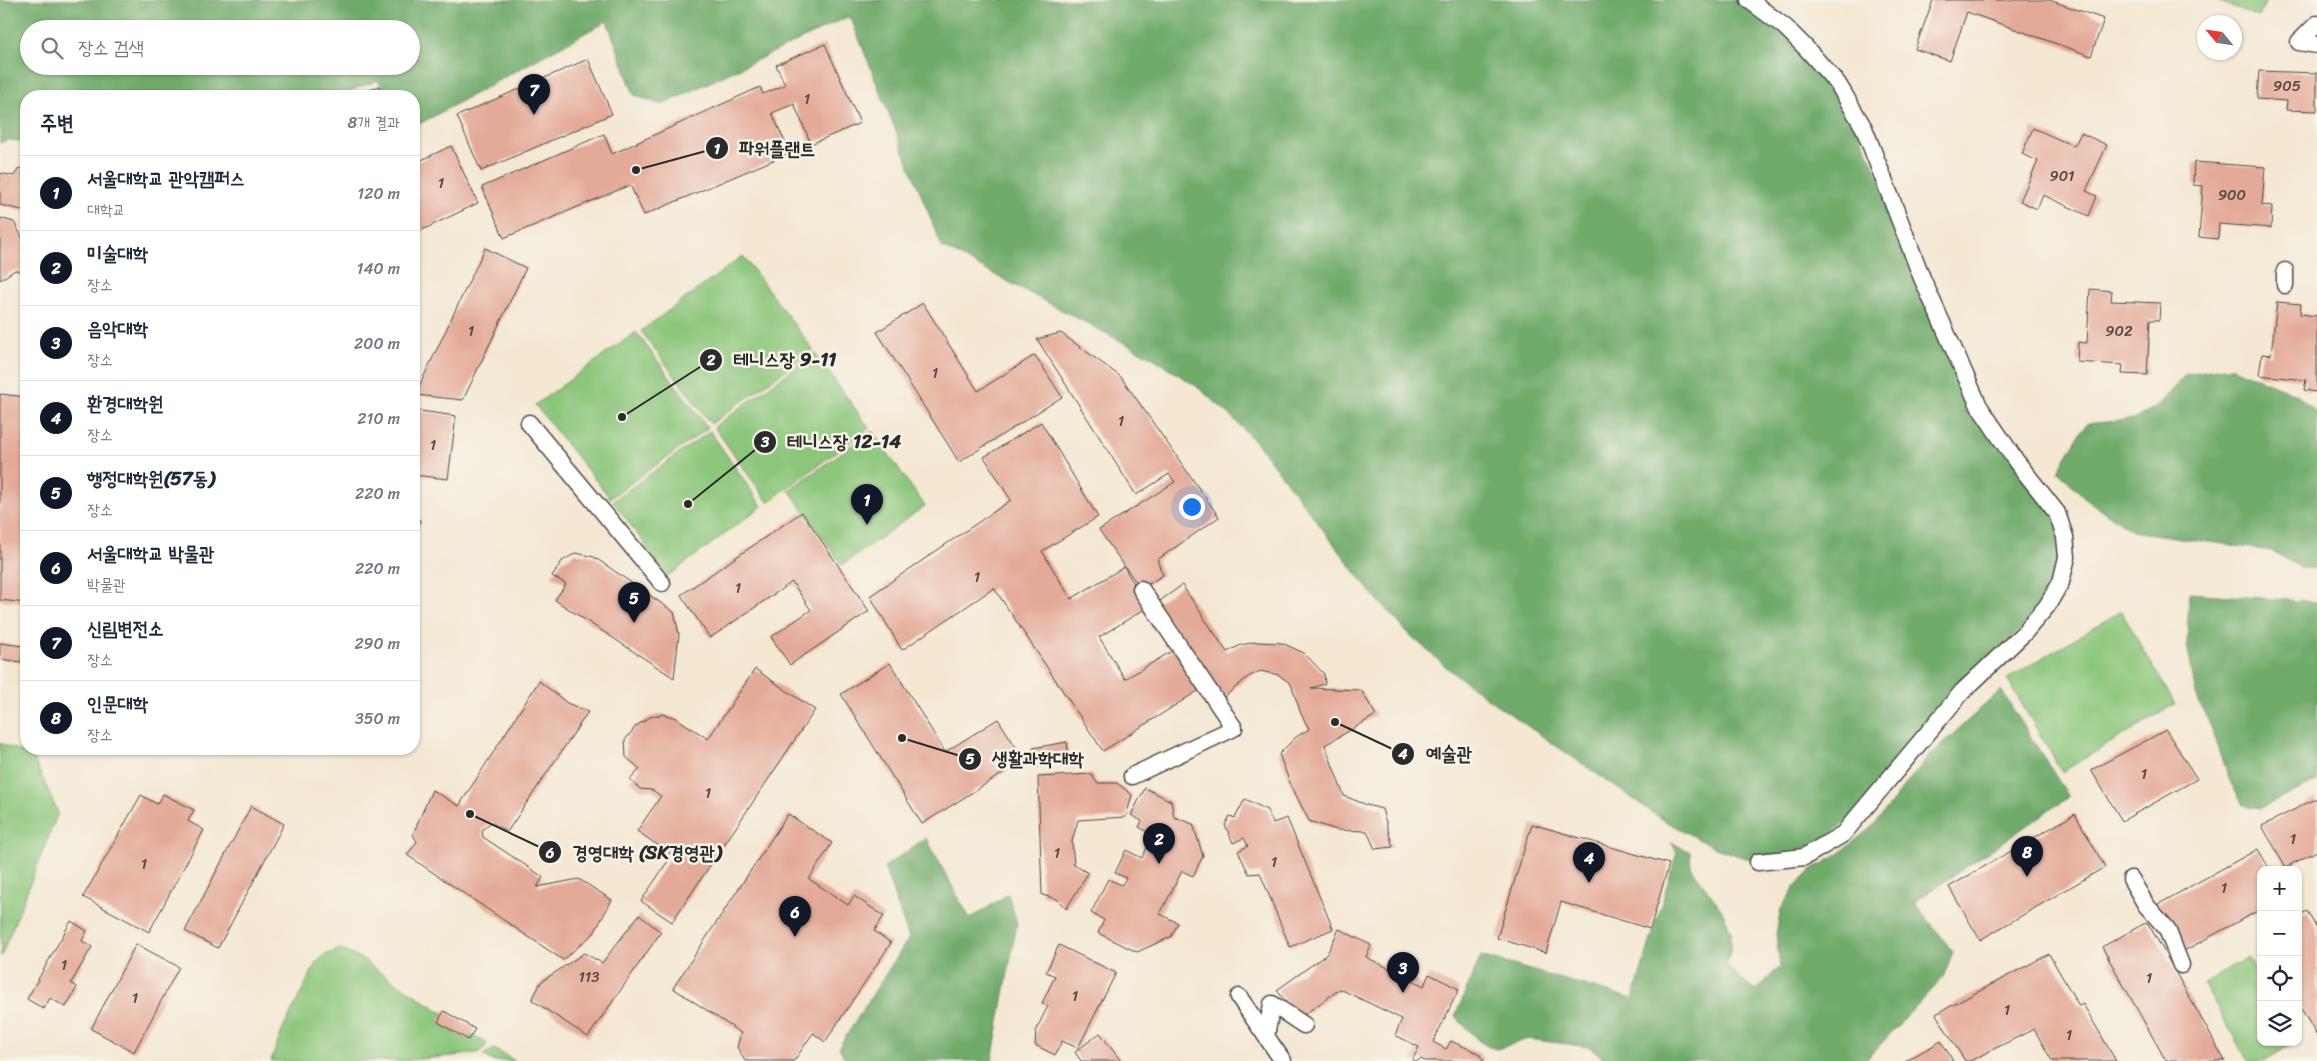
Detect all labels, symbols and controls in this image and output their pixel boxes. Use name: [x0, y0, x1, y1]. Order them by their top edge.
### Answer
north arrow: [2197, 15, 2242, 60]
search box: [20, 20, 420, 75]
text: 장소 검색: [78, 31, 144, 64]
icon: search: [38, 34, 66, 62]
house number: 905: [2273, 73, 2301, 99]
pin: 7: [518, 74, 550, 115]
house number: 1: [804, 86, 810, 112]
text: 주변: [40, 104, 74, 142]
text: 8개 결과: [348, 108, 400, 137]
callout: 파워플랜트: [704, 131, 826, 165]
text: 파워플랜트: [739, 132, 815, 165]
text: 1: [714, 136, 721, 162]
text: 서울대학교 관악캠퍼스: [87, 162, 245, 195]
house number: 901: [2049, 163, 2075, 189]
house number: 1: [438, 170, 444, 196]
text: 1: [53, 179, 59, 208]
text: 120 m: [357, 179, 400, 208]
house number: 900: [2218, 182, 2246, 208]
text: 대학교: [87, 195, 126, 224]
text: 미술대학: [87, 237, 148, 270]
text: 2: [51, 254, 61, 283]
text: 140 m: [357, 254, 400, 283]
text: 장소: [87, 270, 113, 299]
text: 음악대학: [87, 312, 148, 345]
house number: 1: [468, 318, 474, 344]
house number: 902: [2105, 318, 2133, 344]
text: 3: [52, 329, 60, 358]
text: 200 m: [354, 329, 400, 358]
callout: 테니스장 9-11: [698, 343, 846, 377]
text: 테니스장 9-11: [734, 343, 836, 376]
text: 장소: [87, 345, 113, 374]
text: 2: [706, 347, 716, 373]
house number: 1: [932, 360, 938, 386]
text: 환경대학원: [87, 387, 163, 420]
text: 4: [51, 404, 61, 433]
text: 210 m: [357, 404, 400, 433]
house number: 1: [1118, 408, 1124, 434]
text: 장소: [87, 420, 113, 449]
callout: 테니스장 12-14: [752, 425, 911, 459]
text: 테니스장 12-14: [787, 425, 901, 458]
text: 3: [760, 429, 770, 455]
house number: 1: [430, 432, 436, 458]
text: 행정대학원(57동): [87, 462, 215, 495]
text: 5: [51, 479, 61, 508]
text: 220 m: [355, 479, 400, 508]
pin: 1: [851, 484, 883, 525]
your location: [1179, 494, 1205, 520]
text: 장소: [87, 495, 113, 524]
text: 서울대학교 박물관: [87, 537, 214, 570]
text: 6: [51, 554, 61, 583]
text: 220 m: [355, 554, 400, 583]
house number: 1: [974, 564, 980, 590]
text: 박물관: [87, 570, 126, 599]
house number: 1: [735, 575, 741, 601]
pin: 5: [618, 582, 650, 623]
text: 신림변전소: [87, 612, 163, 645]
text: 7: [51, 629, 61, 658]
text: 290 m: [354, 629, 400, 658]
text: 장소: [87, 645, 113, 674]
text: 인문대학: [87, 687, 148, 720]
text: 8: [51, 704, 61, 733]
text: 350 m: [355, 704, 400, 733]
text: 장소: [87, 720, 113, 749]
callout: 예술관: [1391, 737, 1482, 771]
text: 예술관: [1426, 737, 1473, 770]
text: 4: [1397, 741, 1408, 767]
callout: 생활과학대학: [957, 742, 1094, 776]
text: 생활과학대학: [991, 742, 1085, 775]
text: 5: [965, 746, 975, 772]
house number: 1: [2141, 761, 2147, 787]
house number: 1: [705, 780, 711, 806]
pin: 2: [1143, 823, 1175, 864]
house number: 1: [2290, 826, 2296, 852]
callout: 경영대학 (SK경영관): [538, 835, 731, 869]
text: 경영대학 (SK경영관): [573, 836, 723, 869]
pin: 8: [2011, 836, 2043, 877]
text: 6: [545, 840, 555, 866]
house number: 1: [1054, 840, 1060, 866]
pin: 4: [1573, 842, 1605, 883]
house number: 1: [1271, 849, 1277, 875]
house number: 1: [141, 851, 147, 877]
map controls: [2257, 866, 2302, 1046]
button: +: [2257, 866, 2302, 911]
house number: 1: [2221, 875, 2227, 901]
pin: 6: [779, 896, 811, 937]
button: −: [2257, 911, 2302, 956]
house number: 1: [61, 952, 67, 978]
pin: 3: [1387, 952, 1419, 993]
button: locate: [2257, 956, 2302, 1001]
house number: 113: [578, 964, 600, 990]
house number: 1: [2146, 965, 2152, 991]
house number: 1: [1072, 983, 1078, 1009]
house number: 1: [132, 985, 138, 1011]
house number: 1: [2004, 997, 2010, 1023]
button: layers: [2257, 1001, 2302, 1046]
house number: 1: [2066, 1022, 2072, 1048]

